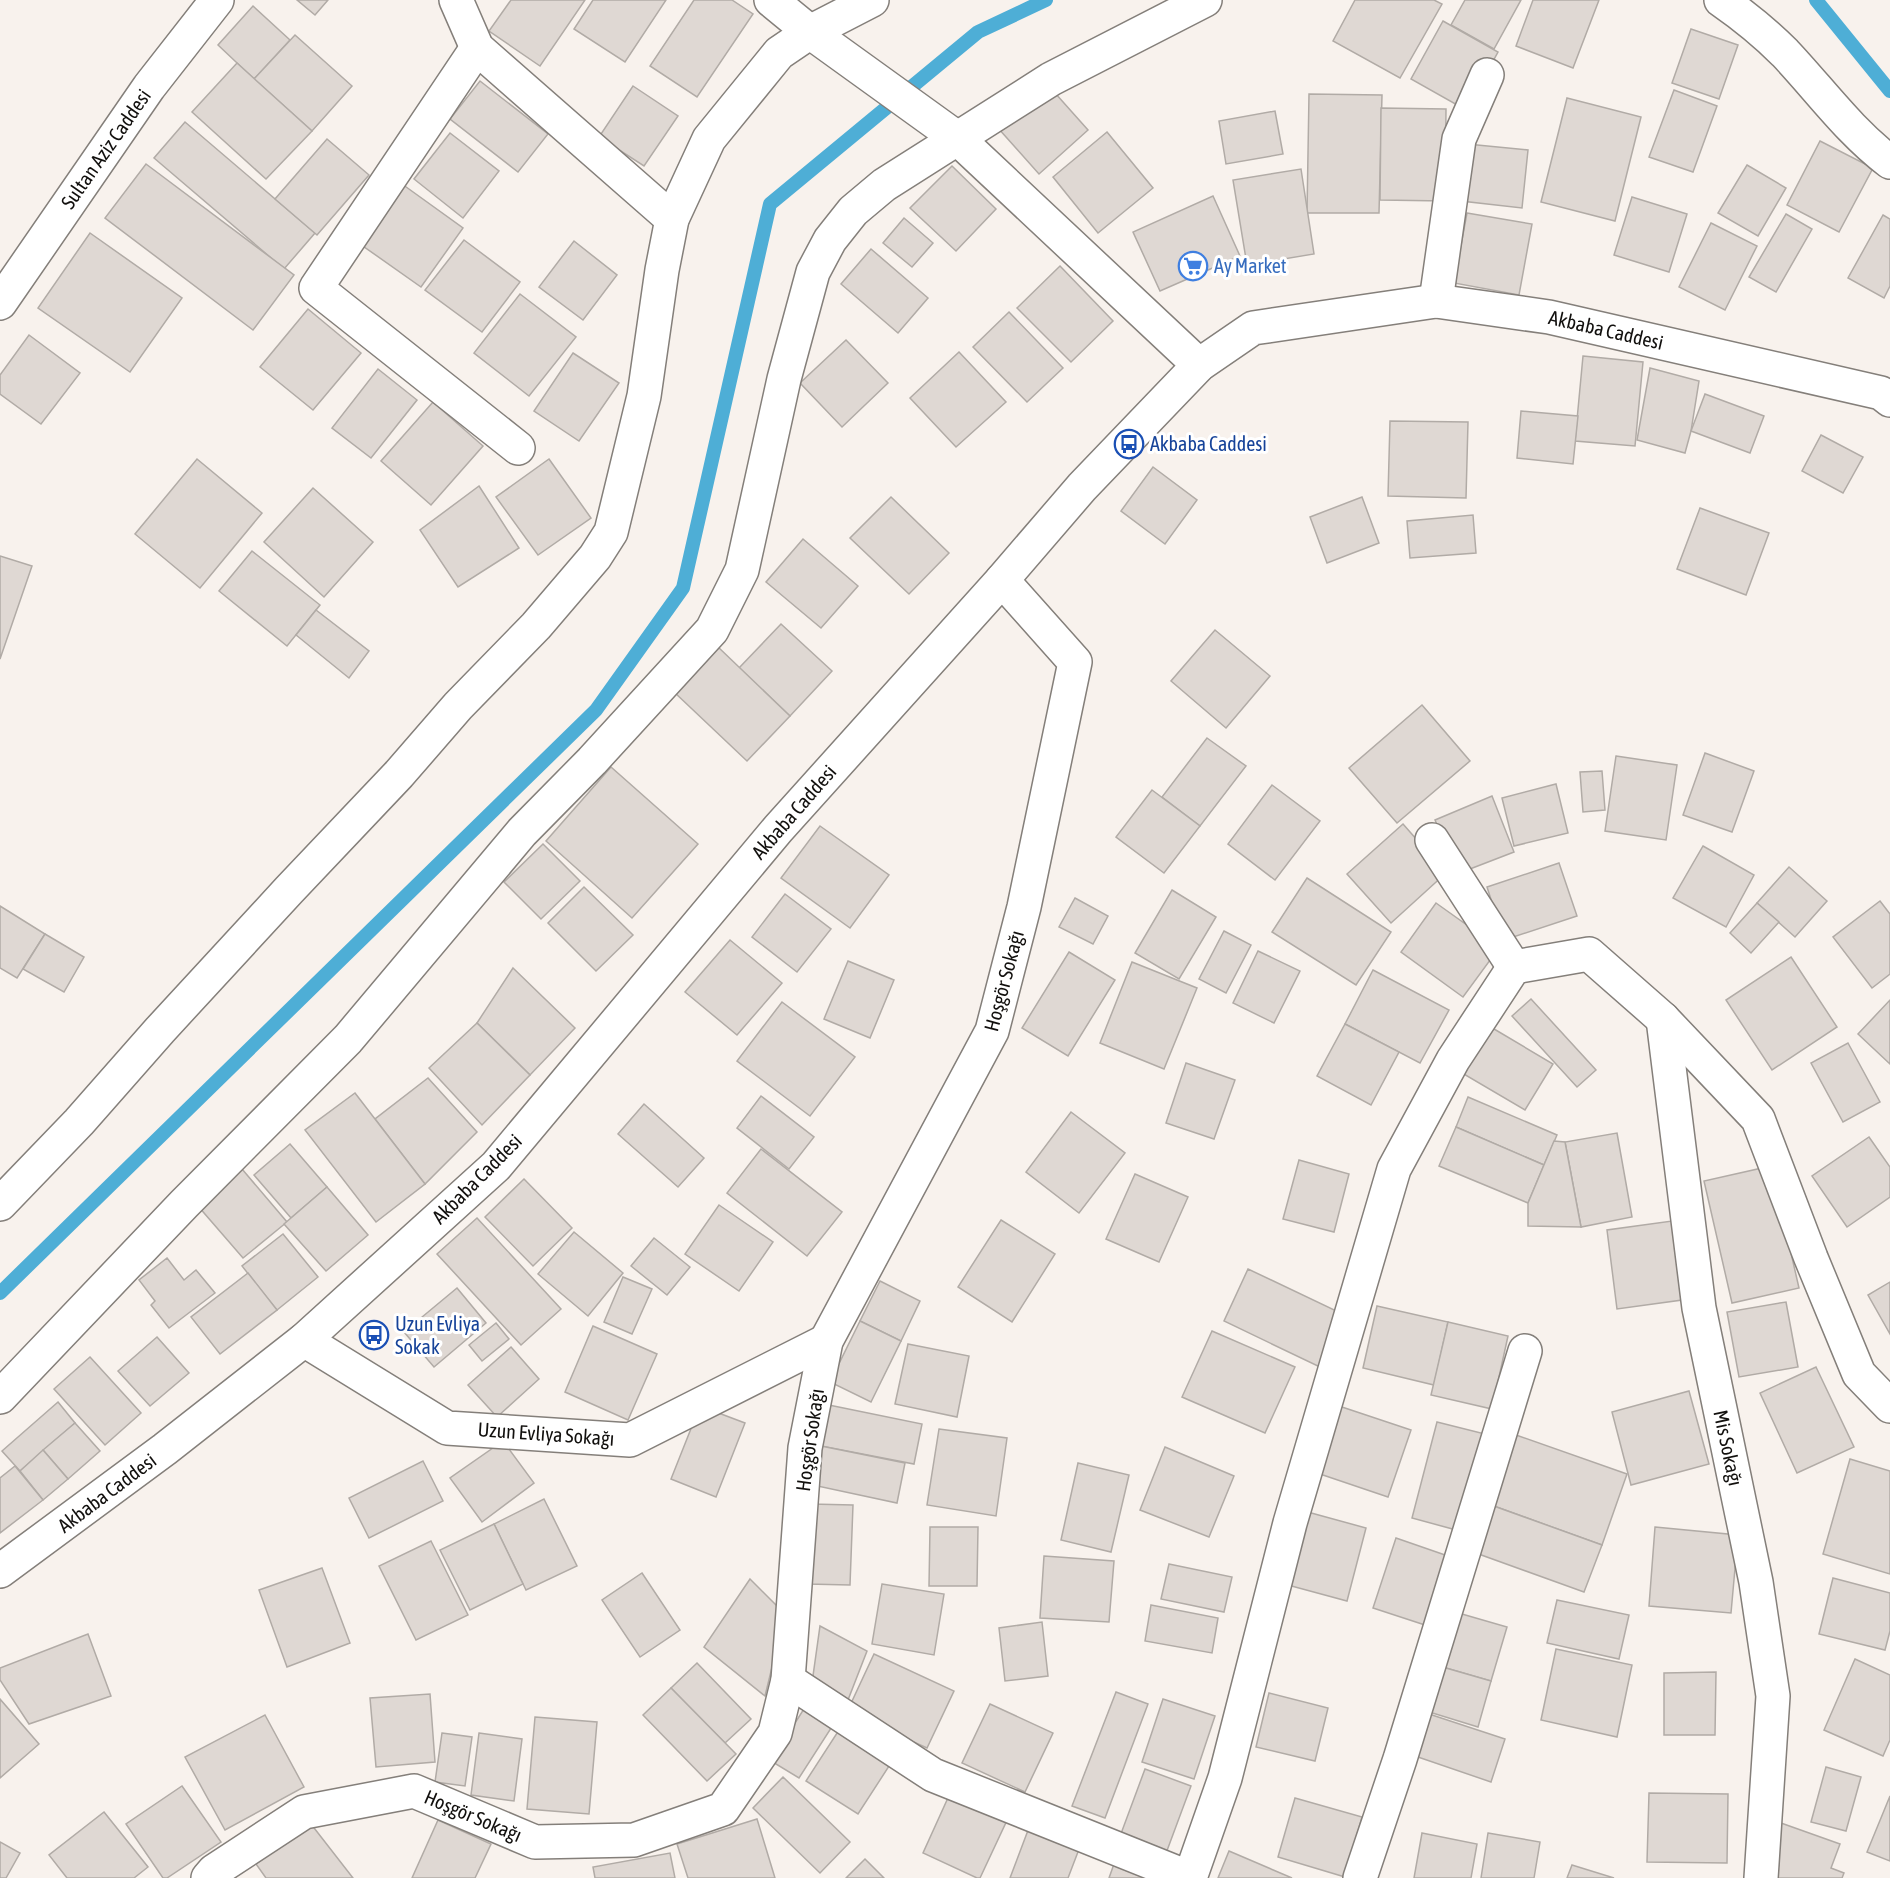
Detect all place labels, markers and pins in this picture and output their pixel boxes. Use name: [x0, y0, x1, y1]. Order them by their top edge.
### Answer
supermarket icon: Ay Market: [1177, 250, 1209, 282]
place label: Ay Market: [1214, 254, 1287, 277]
bus stop icon: Akbaba Caddesi: [1113, 428, 1145, 460]
place label: Akbaba Caddesi: [1150, 432, 1267, 455]
place label: Uzun Evliya Sokak: [395, 1312, 480, 1358]
bus stop icon: Uzun Evliya Sokak: [358, 1319, 390, 1351]

